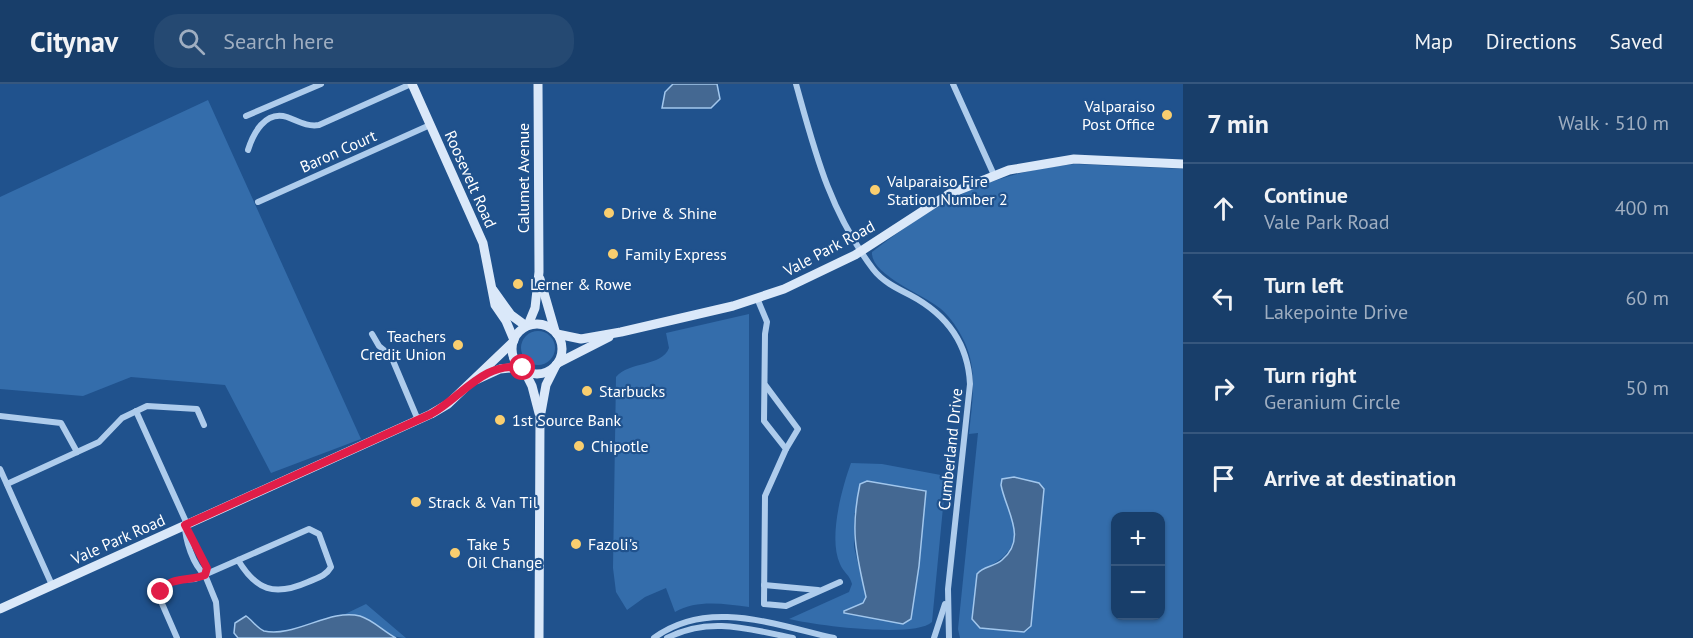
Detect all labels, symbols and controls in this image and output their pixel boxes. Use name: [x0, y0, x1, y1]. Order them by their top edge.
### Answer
search box: [154, 14, 574, 68]
text: Citynav: [30, 23, 118, 60]
icon: search: [175, 25, 208, 58]
text: Search here: [223, 27, 334, 55]
text: Map: [1414, 28, 1453, 55]
text: Directions: [1486, 28, 1577, 55]
text: Saved: [1610, 28, 1663, 55]
place label: Valparaiso Post Office: [1082, 96, 1155, 134]
text: 7 min: [1207, 107, 1269, 140]
marker: Valparaiso Post Office: [1160, 108, 1174, 122]
text: Walk · 510 m: [1558, 110, 1669, 136]
street label: Calumet Avenue: [513, 123, 533, 233]
street label: Baron Court: [297, 125, 380, 177]
street label: Roosevelt Road: [441, 127, 501, 231]
place label: Valparaiso Fire Station Number 2: [886, 171, 1008, 209]
text: Continue: [1264, 181, 1348, 209]
marker: Valparaiso Fire Station Number 2: [868, 183, 882, 197]
icon: ahead: [1207, 192, 1240, 225]
text: 400 m: [1615, 195, 1669, 221]
place label: Drive & Shine: [621, 203, 717, 223]
marker: Drive & Shine: [602, 206, 616, 220]
text: Vale Park Road: [1264, 209, 1389, 235]
street label: Vale Park Road: [779, 216, 878, 281]
place label: Family Express: [625, 244, 727, 264]
marker: Family Express: [606, 247, 620, 261]
text: Turn left: [1264, 271, 1344, 299]
place label: Lerner & Rowe: [530, 274, 632, 294]
marker: Lerner & Rowe: [511, 277, 525, 291]
icon: left: [1207, 282, 1240, 315]
text: 60 m: [1626, 285, 1669, 311]
text: Lakepointe Drive: [1264, 299, 1408, 325]
place label: Teachers Credit Union: [360, 326, 446, 364]
marker: Teachers Credit Union: [451, 338, 465, 352]
route start: [509, 354, 535, 380]
text: Turn right: [1264, 361, 1356, 389]
icon: right: [1207, 372, 1240, 405]
text: 50 m: [1626, 375, 1669, 401]
place label: Starbucks: [599, 381, 665, 401]
marker: Starbucks: [580, 384, 594, 398]
street label: Cumberland Drive: [934, 387, 966, 511]
text: Geranium Circle: [1264, 389, 1400, 415]
place label: 1st Source Bank: [512, 410, 622, 430]
marker: 1st Source Bank: [493, 413, 507, 427]
place label: Chipotle: [591, 436, 649, 456]
marker: Chipotle: [572, 439, 586, 453]
icon: arrive: [1207, 462, 1240, 495]
text: Arrive at destination: [1264, 464, 1456, 492]
place label: Strack & Van Til: [428, 492, 538, 512]
marker: Strack & Van Til: [409, 495, 423, 509]
street label: Vale Park Road: [67, 509, 168, 569]
map controls: [1111, 512, 1165, 620]
button: +: [1111, 512, 1165, 566]
place label: Take 5 Oil Change: [467, 534, 542, 572]
place label: Fazoli's: [588, 534, 638, 554]
marker: Fazoli's: [569, 537, 583, 551]
marker: Take 5 Oil Change: [448, 546, 462, 560]
button: −: [1111, 566, 1165, 620]
route end: [147, 578, 173, 604]

